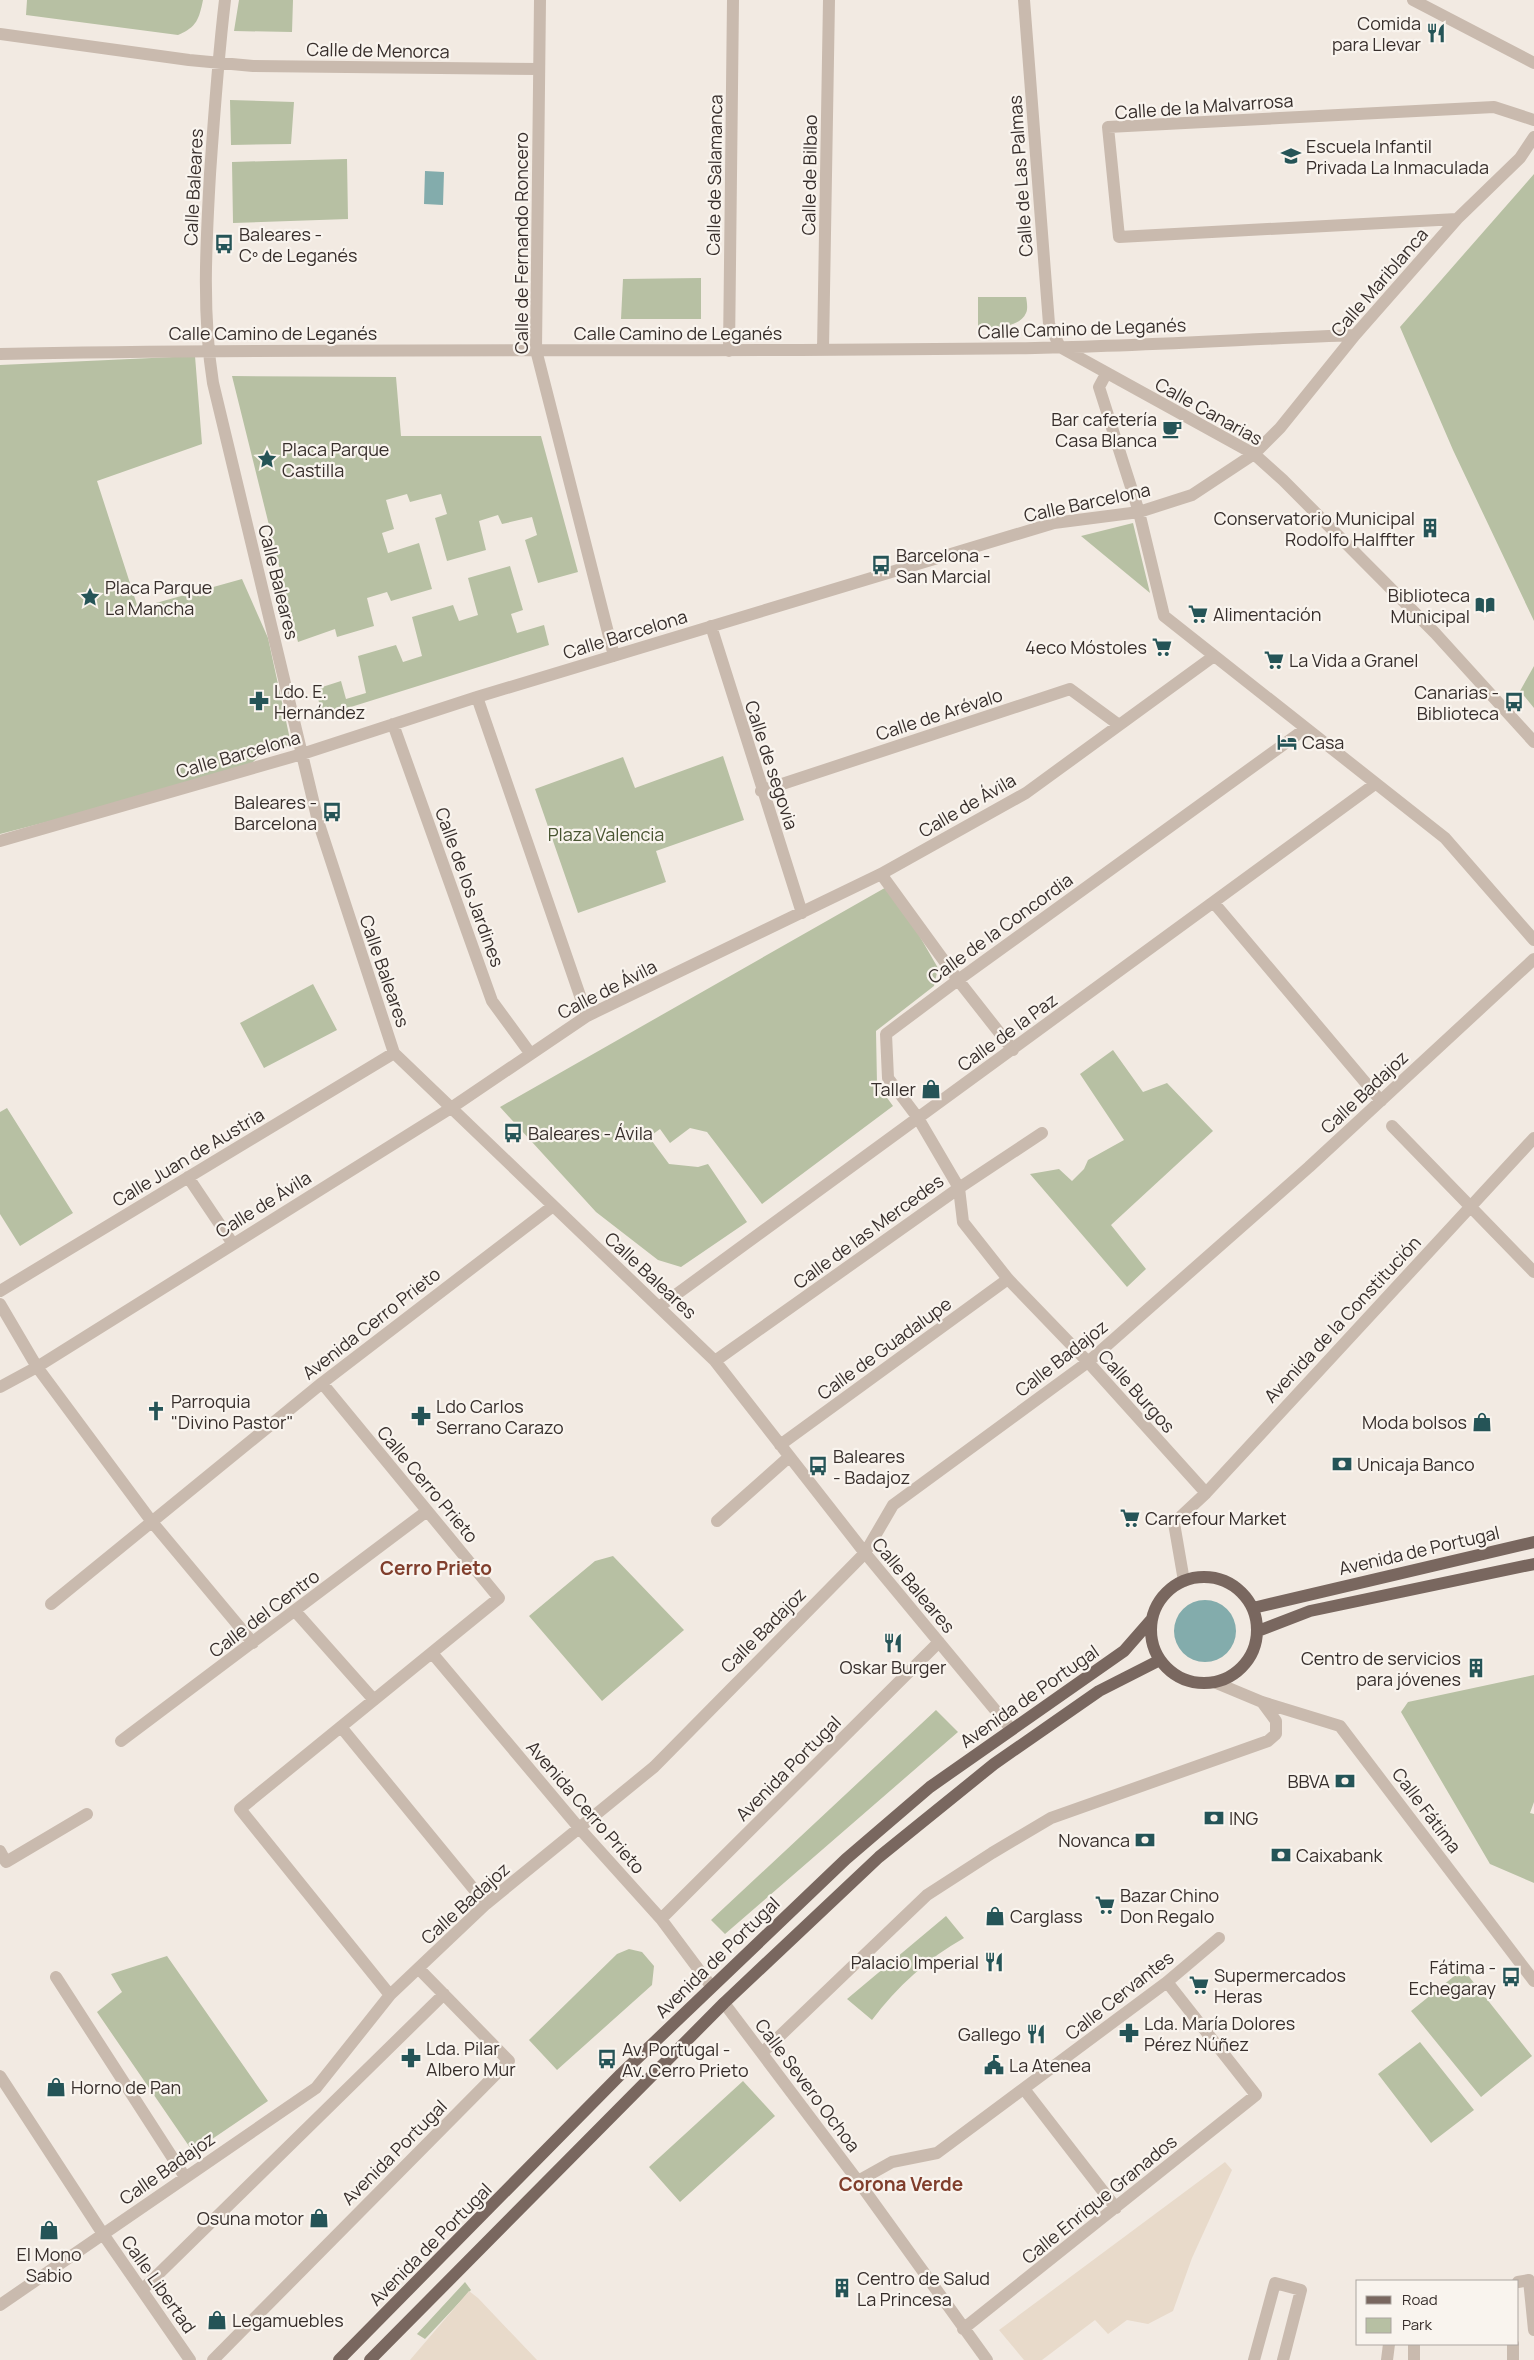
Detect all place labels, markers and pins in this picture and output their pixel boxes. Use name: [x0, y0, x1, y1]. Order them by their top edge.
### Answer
place label: Comida para Llevar: [1332, 11, 1422, 56]
restaurant icon: Comida para Llevar: [1425, 22, 1447, 44]
place label: Escuela Infantil Privada La Inmaculada: [1306, 134, 1489, 179]
school or university icon: Escuela Infantil Privada La Inmaculada: [1280, 145, 1302, 167]
place label: Baleares - Cº de Leganés: [239, 222, 358, 267]
bus stop icon: Baleares - Cº de Leganés: [213, 233, 235, 255]
place label: Bar cafetería Casa Blanca: [1051, 407, 1157, 452]
cafe icon: Bar cafetería Casa Blanca: [1161, 418, 1183, 440]
place label: Placa Parque Castilla: [282, 437, 389, 482]
place icon: Placa Parque Castilla: [256, 448, 278, 470]
place label: Conservatorio Municipal Rodolfo Halffter: [1214, 506, 1416, 551]
building icon: Conservatorio Municipal Rodolfo Halffter: [1419, 517, 1441, 539]
place label: Barcelona - San Marcial: [896, 543, 991, 588]
bus stop icon: Barcelona - San Marcial: [870, 554, 892, 576]
place label: Placa Parque La Mancha: [105, 575, 212, 620]
place label: Biblioteca Municipal: [1388, 583, 1470, 628]
place icon: Placa Parque La Mancha: [79, 586, 101, 608]
library icon: Biblioteca Municipal: [1474, 594, 1496, 616]
place label: Alimentación: [1213, 602, 1321, 626]
supermarket icon: Alimentación: [1187, 603, 1209, 625]
place label: 4eco Móstoles: [1025, 635, 1147, 659]
supermarket icon: 4eco Móstoles: [1151, 636, 1173, 658]
place label: La Vida a Granel: [1289, 648, 1419, 672]
supermarket icon: La Vida a Granel: [1263, 649, 1285, 671]
place label: Ldo. E. Hernández: [274, 679, 365, 724]
place label: Canarias - Biblioteca: [1414, 680, 1499, 725]
pharmacy icon: Ldo. E. Hernández: [248, 690, 270, 712]
bus stop icon: Canarias - Biblioteca: [1503, 691, 1525, 713]
place label: Casa: [1302, 730, 1344, 754]
hotel icon: Casa: [1276, 731, 1298, 753]
place label: Baleares - Barcelona: [234, 790, 317, 835]
bus stop icon: Baleares - Barcelona: [321, 801, 343, 823]
place label: Taller: [871, 1077, 916, 1101]
shop icon: Taller: [920, 1078, 942, 1100]
place label: Baleares - Ávila: [528, 1121, 653, 1145]
bus stop icon: Baleares - Ávila: [502, 1122, 524, 1144]
place label: Parroquia "Divino Pastor": [171, 1389, 294, 1434]
place label: Ldo Carlos Serrano Carazo: [436, 1394, 564, 1439]
church icon: Parroquia "Divino Pastor": [145, 1400, 167, 1422]
pharmacy icon: Ldo Carlos Serrano Carazo: [410, 1405, 432, 1427]
place label: Moda bolsos: [1362, 1410, 1467, 1434]
shop icon: Moda bolsos: [1471, 1411, 1493, 1433]
place label: Baleares - Badajoz: [833, 1444, 910, 1489]
place label: Unicaja Banco: [1357, 1452, 1475, 1476]
bank icon: Unicaja Banco: [1331, 1453, 1353, 1475]
bus stop icon: Baleares - Badajoz: [807, 1455, 829, 1477]
place label: Carrefour Market: [1145, 1506, 1287, 1530]
supermarket icon: Carrefour Market: [1119, 1507, 1141, 1529]
restaurant icon: Oskar Burger: [882, 1632, 904, 1654]
place label: Centro de servicios para jóvenes: [1301, 1646, 1461, 1691]
place label: Oskar Burger: [839, 1655, 947, 1679]
building icon: Centro de servicios para jóvenes: [1465, 1657, 1487, 1679]
place label: BBVA: [1287, 1769, 1331, 1793]
bank icon: BBVA: [1334, 1770, 1356, 1792]
place label: ING: [1229, 1806, 1259, 1830]
bank icon: ING: [1203, 1807, 1225, 1829]
place label: Novanca: [1058, 1828, 1130, 1852]
bank icon: Novanca: [1134, 1829, 1156, 1851]
place label: Caixabank: [1296, 1843, 1384, 1867]
bank icon: Caixabank: [1270, 1844, 1292, 1866]
place label: Bazar Chino Don Regalo: [1120, 1883, 1219, 1928]
supermarket icon: Bazar Chino Don Regalo: [1094, 1894, 1116, 1916]
place label: Carglass: [1010, 1904, 1083, 1928]
shop icon: Carglass: [984, 1905, 1006, 1927]
place label: Palacio Imperial: [851, 1950, 979, 1974]
restaurant icon: Palacio Imperial: [983, 1951, 1005, 1973]
place label: Fátima - Echegaray: [1409, 1955, 1496, 2000]
place label: Supermercados Heras: [1214, 1963, 1346, 2008]
bus stop icon: Fátima - Echegaray: [1500, 1966, 1522, 1988]
supermarket icon: Supermercados Heras: [1188, 1974, 1210, 1996]
place label: Lda. María Dolores Pérez Núñez: [1144, 2011, 1295, 2056]
place label: Gallego: [958, 2022, 1021, 2046]
pharmacy icon: Lda. María Dolores Pérez Núñez: [1118, 2022, 1140, 2044]
restaurant icon: Gallego: [1025, 2023, 1047, 2045]
place label: Lda. Pilar Albero Mur: [426, 2036, 516, 2081]
place label: Av. Portugal - Av. Cerro Prieto: [622, 2037, 749, 2082]
pharmacy icon: Lda. Pilar Albero Mur: [400, 2047, 422, 2069]
bus stop icon: Av. Portugal - Av. Cerro Prieto: [596, 2048, 618, 2070]
place label: La Atenea: [1009, 2053, 1091, 2077]
public building icon: La Atenea: [983, 2054, 1005, 2076]
place label: Horno de Pan: [71, 2075, 181, 2099]
shop icon: Horno de Pan: [45, 2076, 67, 2098]
place label: Osuna motor: [197, 2206, 305, 2230]
shop icon: Osuna motor: [308, 2207, 330, 2229]
shop icon: El Mono Sabio: [38, 2219, 60, 2241]
place label: El Mono Sabio: [16, 2242, 82, 2287]
place label: Centro de Salud La Princesa: [857, 2266, 990, 2311]
building icon: Centro de Salud La Princesa: [831, 2277, 853, 2299]
place label: Legamuebles: [232, 2308, 344, 2332]
shop icon: Legamuebles: [206, 2309, 228, 2331]

